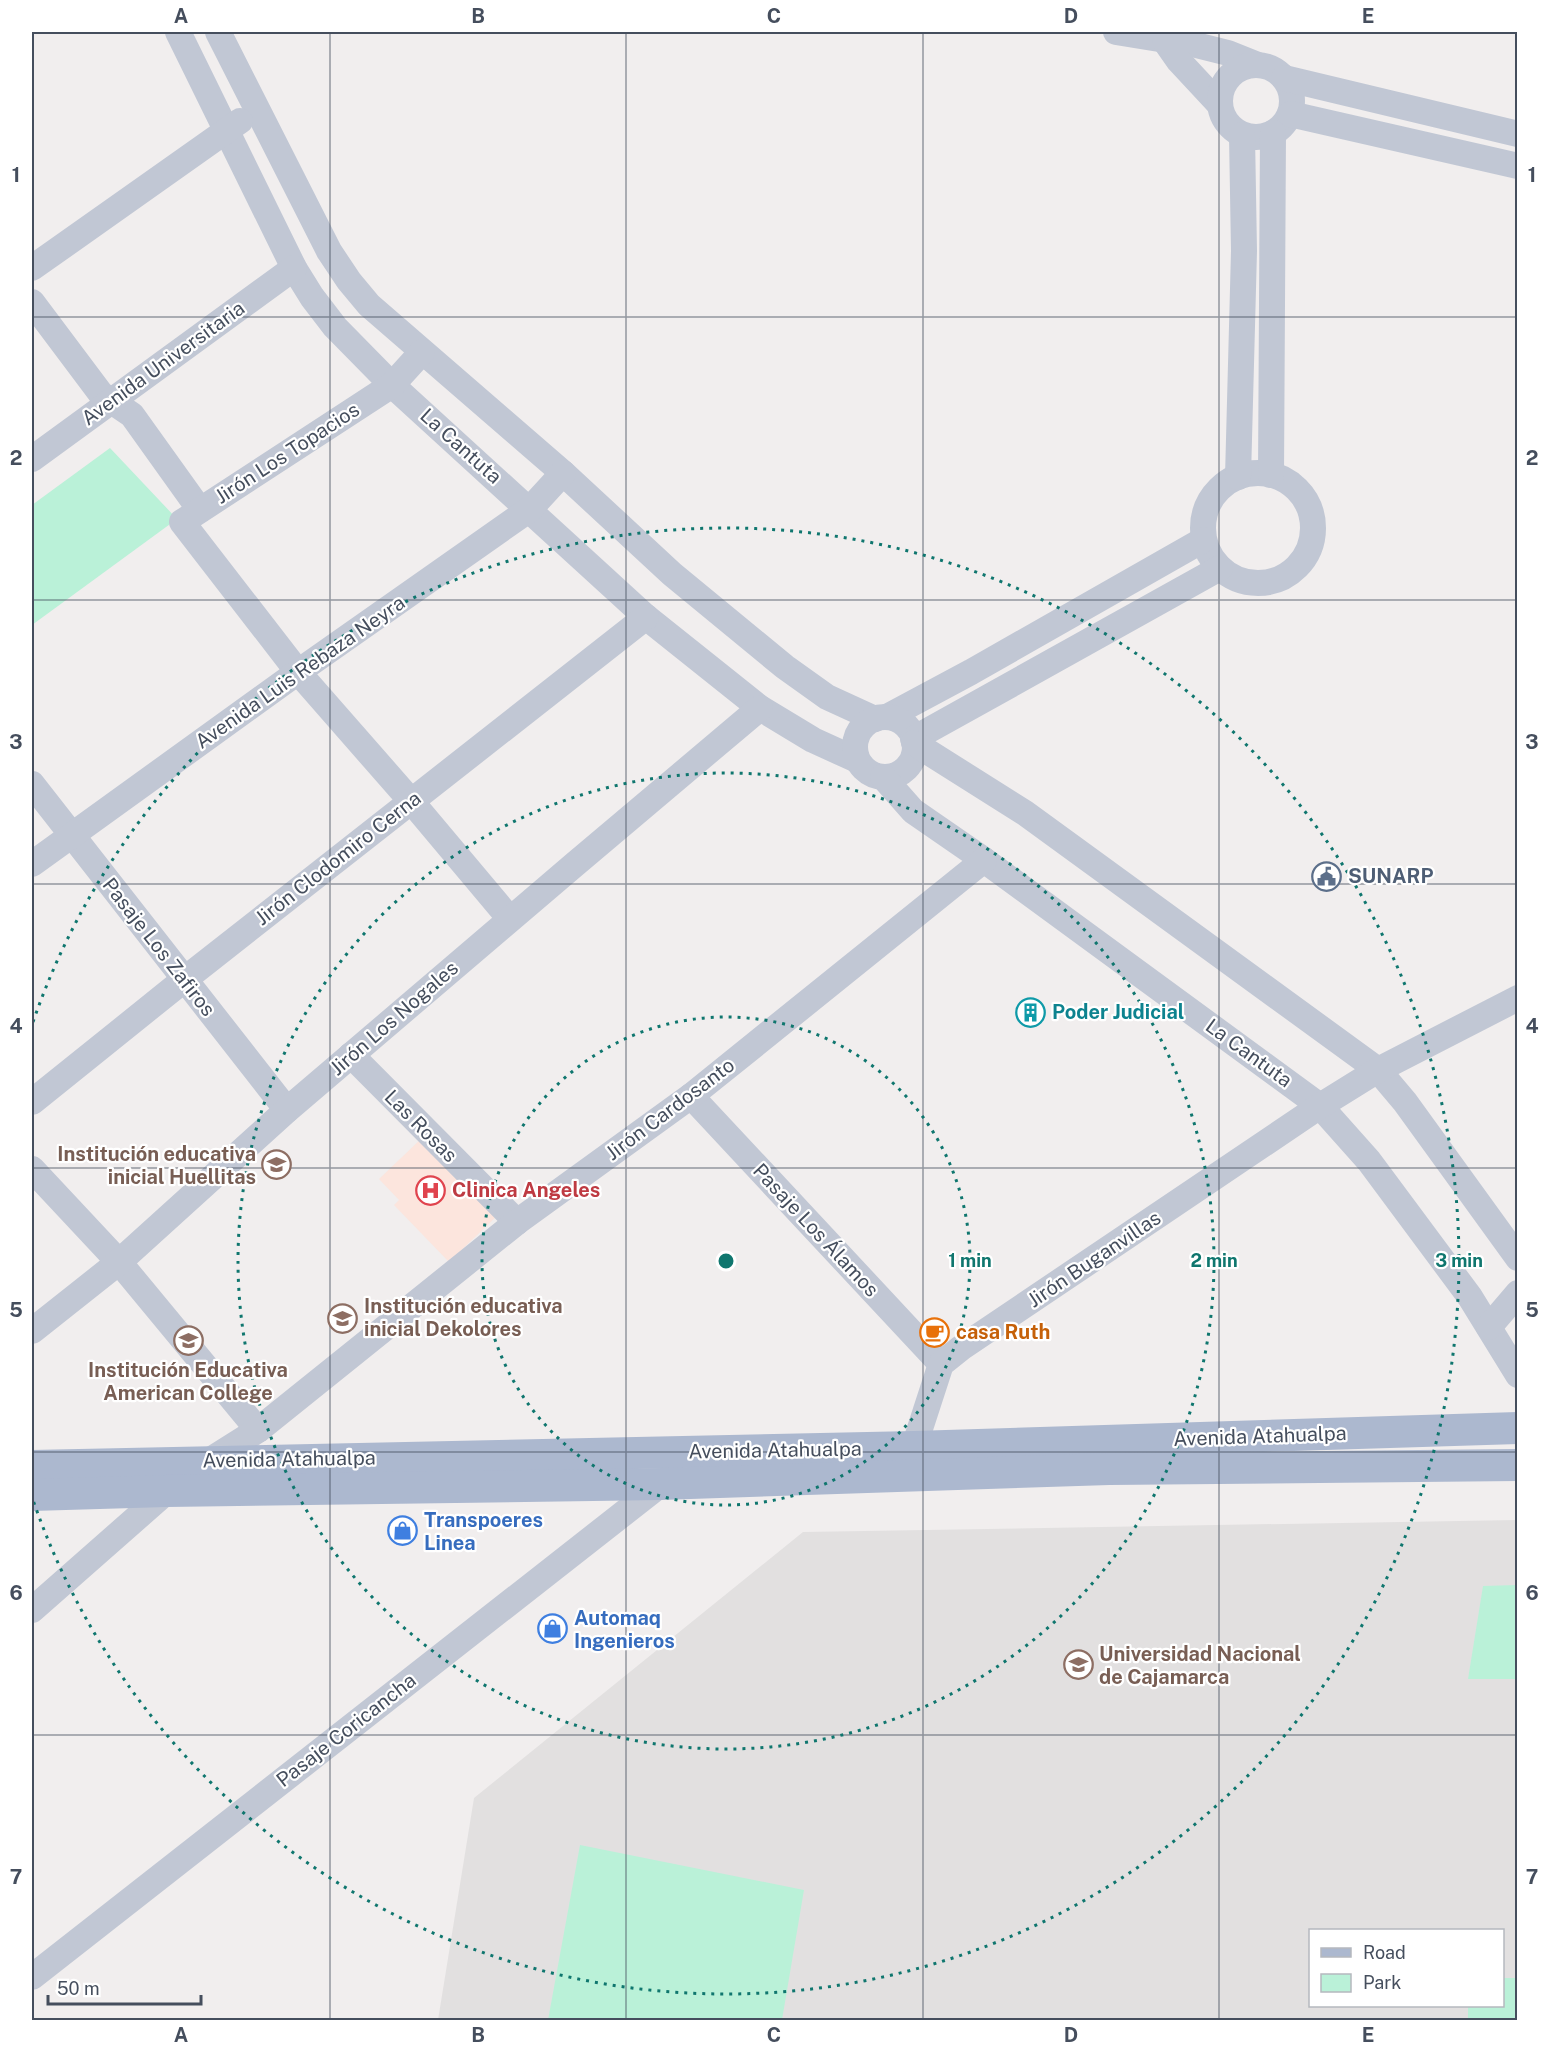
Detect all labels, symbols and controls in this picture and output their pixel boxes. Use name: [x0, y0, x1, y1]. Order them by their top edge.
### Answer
text: A: [174, 4, 188, 28]
text: B: [471, 4, 485, 28]
text: C: [767, 4, 781, 28]
text: D: [1064, 4, 1078, 28]
text: E: [1362, 4, 1374, 28]
text: 1: [12, 163, 20, 187]
text: 1: [1528, 163, 1536, 187]
street label: Avenida Universitaria: [77, 296, 249, 430]
street label: Jirón Los Topacios: [210, 397, 364, 509]
street label: La Cantuta: [415, 403, 507, 489]
text: 2: [10, 446, 22, 470]
text: 2: [1526, 446, 1538, 470]
street label: Avenida Luis Rebaza Neyra: [191, 590, 409, 754]
text: 3: [9, 730, 23, 754]
text: 3: [1525, 730, 1539, 754]
street label: Jirón Clodomiro Cerna: [250, 786, 426, 930]
public building icon: SUNARP: [1311, 860, 1343, 892]
place label: SUNARP: [1348, 864, 1433, 888]
street label: Pasaje Los Zafiros: [98, 873, 220, 1021]
street label: Jirón Los Nogales: [325, 956, 463, 1080]
building icon: Poder Judicial: [1015, 996, 1047, 1028]
place label: Poder Judicial: [1052, 1000, 1184, 1024]
text: 4: [9, 1014, 23, 1038]
street label: La Cantuta: [1201, 1014, 1297, 1092]
text: 4: [1525, 1014, 1539, 1038]
street label: Jirón Cardosanto: [601, 1053, 739, 1165]
street label: Las Rosas: [380, 1085, 462, 1167]
place label: Institución educativa inicial Huellitas: [57, 1142, 256, 1189]
school or university icon: Institución educativa inicial Huellitas: [261, 1149, 293, 1181]
street label: Pasaje Los Álamos: [748, 1158, 885, 1302]
hospital icon: Clinica Angeles: [415, 1174, 447, 1206]
place label: Clinica Angeles: [452, 1178, 600, 1202]
street label: Jirón Buganvillas: [1023, 1206, 1165, 1312]
text: 1 min: [948, 1250, 992, 1271]
text: 2 min: [1190, 1250, 1238, 1271]
text: 3 min: [1435, 1250, 1483, 1271]
centre of rings: [716, 1251, 736, 1271]
place label: Institución educativa inicial Dekolores: [364, 1294, 563, 1341]
text: 5: [9, 1298, 23, 1322]
text: 5: [1525, 1298, 1539, 1322]
school or university icon: Institución educativa inicial Dekolores: [327, 1302, 359, 1334]
cafe icon: casa Ruth: [919, 1316, 951, 1348]
place label: casa Ruth: [956, 1320, 1050, 1344]
school or university icon: Institución Educativa American College: [172, 1324, 204, 1356]
place label: Institución Educativa American College: [88, 1358, 288, 1405]
street label: Avenida Atahualpa: [1173, 1421, 1347, 1451]
street label: Avenida Atahualpa: [688, 1436, 862, 1464]
street label: Avenida Atahualpa: [202, 1445, 376, 1473]
place label: Transpoeres Linea: [424, 1508, 543, 1555]
shop icon: Transpoeres Linea: [387, 1515, 419, 1547]
text: 6: [9, 1581, 23, 1605]
text: 6: [1525, 1581, 1539, 1605]
place label: Automaq Ingenieros: [574, 1606, 675, 1653]
shop icon: Automaq Ingenieros: [537, 1613, 569, 1645]
place label: Universidad Nacional de Cajamarca: [1099, 1642, 1301, 1689]
school or university icon: Universidad Nacional de Cajamarca: [1062, 1649, 1094, 1681]
street label: Pasaje Coricancha: [271, 1668, 421, 1792]
text: 7: [10, 1865, 22, 1889]
text: 7: [1526, 1865, 1538, 1889]
legend: [1309, 1929, 1504, 2007]
text: Road: [1363, 1942, 1406, 1963]
scale bar: [48, 1968, 201, 2006]
text: Park: [1363, 1972, 1401, 1993]
text: 50 m: [57, 1978, 100, 1999]
text: A: [174, 2023, 188, 2047]
text: B: [471, 2023, 485, 2047]
text: C: [767, 2023, 781, 2047]
text: D: [1064, 2023, 1078, 2047]
text: E: [1362, 2023, 1374, 2047]

